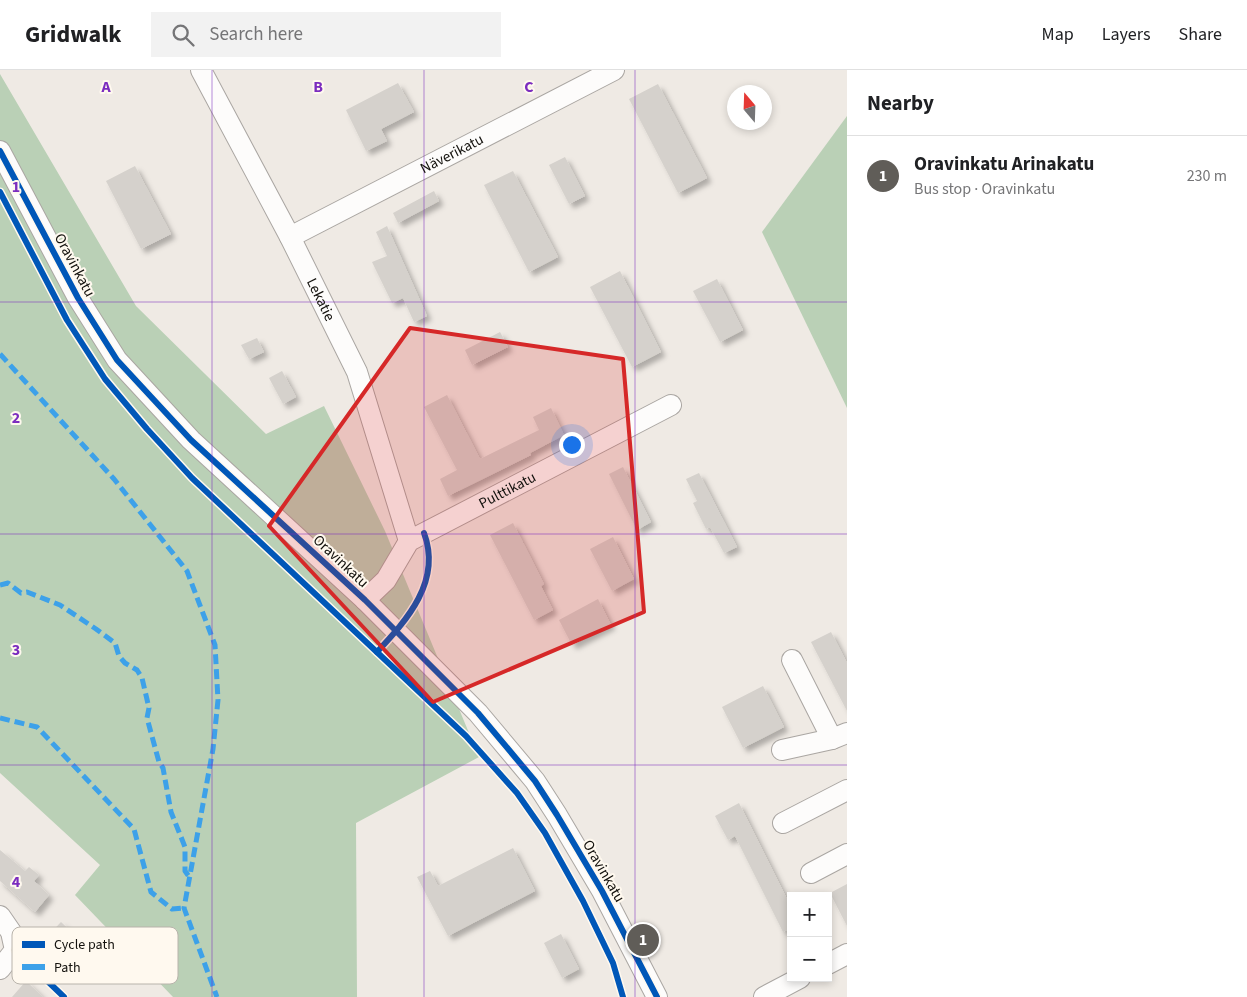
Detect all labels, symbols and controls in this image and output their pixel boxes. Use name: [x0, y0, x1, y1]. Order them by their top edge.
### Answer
search box: [151, 12, 501, 57]
text: Gridwalk: [25, 17, 121, 52]
icon: search: [169, 21, 197, 49]
text: Search here: [209, 21, 303, 48]
text: Map: [1042, 22, 1074, 47]
text: Layers: [1102, 22, 1151, 47]
text: Share: [1179, 22, 1222, 47]
text: A: [100, 76, 111, 98]
text: B: [313, 76, 323, 98]
text: C: [524, 76, 534, 98]
north arrow: [727, 85, 772, 130]
text: Nearby: [867, 88, 934, 118]
street label: Näverikatu: [417, 129, 487, 179]
text: Oravinkatu Arinakatu: [914, 151, 1094, 178]
text: 1: [879, 165, 887, 187]
text: 230 m: [1187, 165, 1227, 187]
text: 1: [12, 176, 20, 198]
text: Bus stop · Oravinkatu: [914, 178, 1055, 200]
street label: Oravinkatu: [49, 230, 100, 301]
street label: Lekatie: [301, 275, 340, 325]
text: 2: [12, 407, 20, 429]
your location: [559, 432, 585, 458]
street label: Pulttikatu: [475, 467, 540, 514]
street label: Oravinkatu: [308, 530, 373, 593]
text: 3: [12, 639, 20, 661]
street label: Oravinkatu: [577, 836, 630, 906]
text: 4: [12, 871, 21, 893]
map controls: [787, 892, 832, 982]
button: +: [787, 892, 832, 937]
pin: 1: [627, 921, 659, 959]
legend: [12, 927, 178, 984]
text: Cycle path: [54, 935, 115, 955]
button: −: [787, 937, 832, 982]
text: Path: [54, 958, 81, 978]

